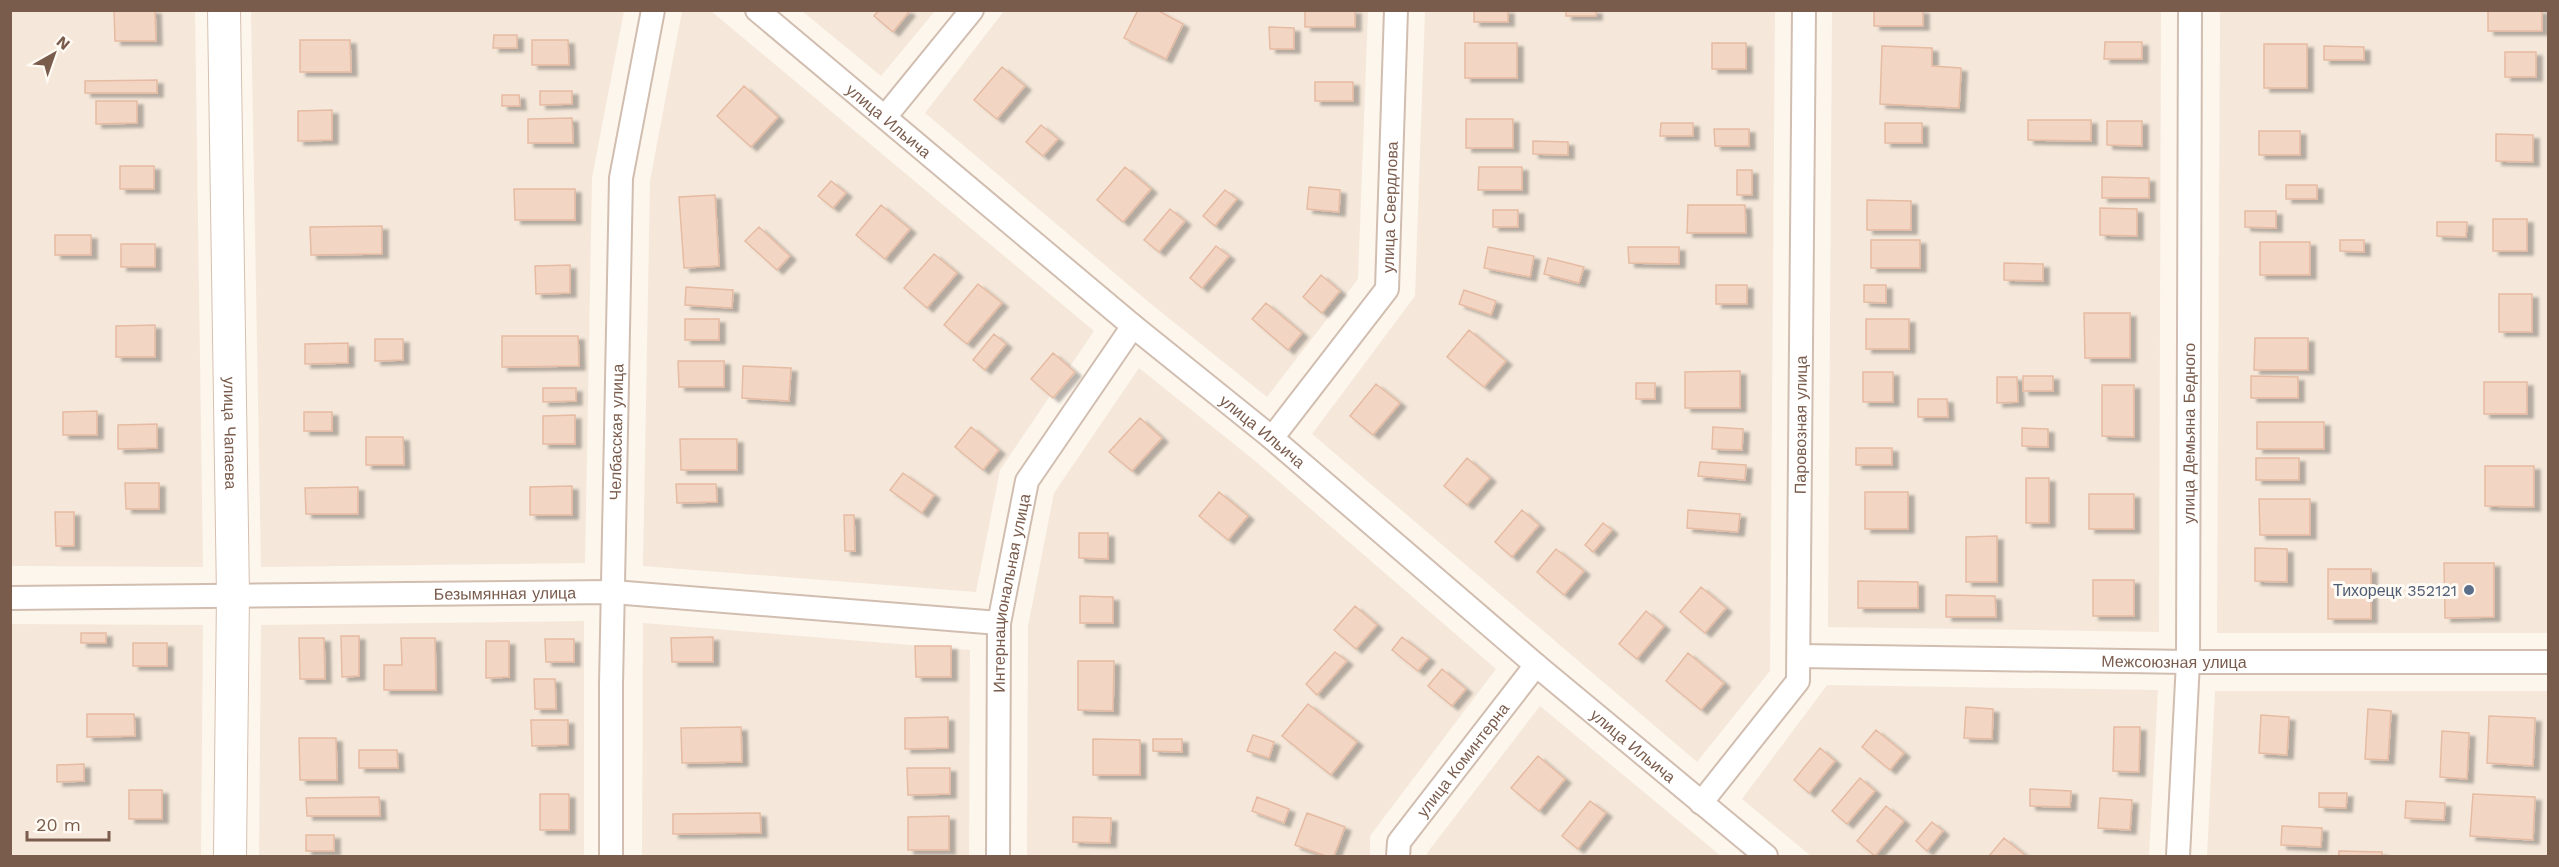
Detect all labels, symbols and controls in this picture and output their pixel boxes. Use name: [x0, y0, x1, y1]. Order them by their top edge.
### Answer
north arrow: [24, 24, 84, 84]
text: N: [53, 32, 74, 54]
street label: улица Ильича: [842, 80, 935, 162]
street label: улица Свердлова: [1378, 141, 1401, 273]
street label: улица Демьяна Бедного: [2179, 343, 2198, 524]
street label: Паровозная улица: [1790, 355, 1810, 494]
street label: Челбасская улица: [605, 364, 627, 500]
street label: улица Чапаева: [220, 376, 241, 490]
street label: улица Ильича: [1216, 390, 1309, 472]
street label: Интернациональная улица: [989, 492, 1034, 693]
place label: Тихорецк 352121: [2333, 581, 2457, 600]
street label: Безымянная улица: [434, 583, 576, 603]
marker: Тихорецк 352121: [2462, 583, 2476, 597]
street label: Межсоюзная улица: [2101, 651, 2247, 672]
street label: улица Коминтерна: [1413, 699, 1513, 821]
street label: улица Ильича: [1587, 705, 1680, 786]
scale bar: [27, 804, 110, 842]
text: 20 m: [36, 814, 81, 835]

